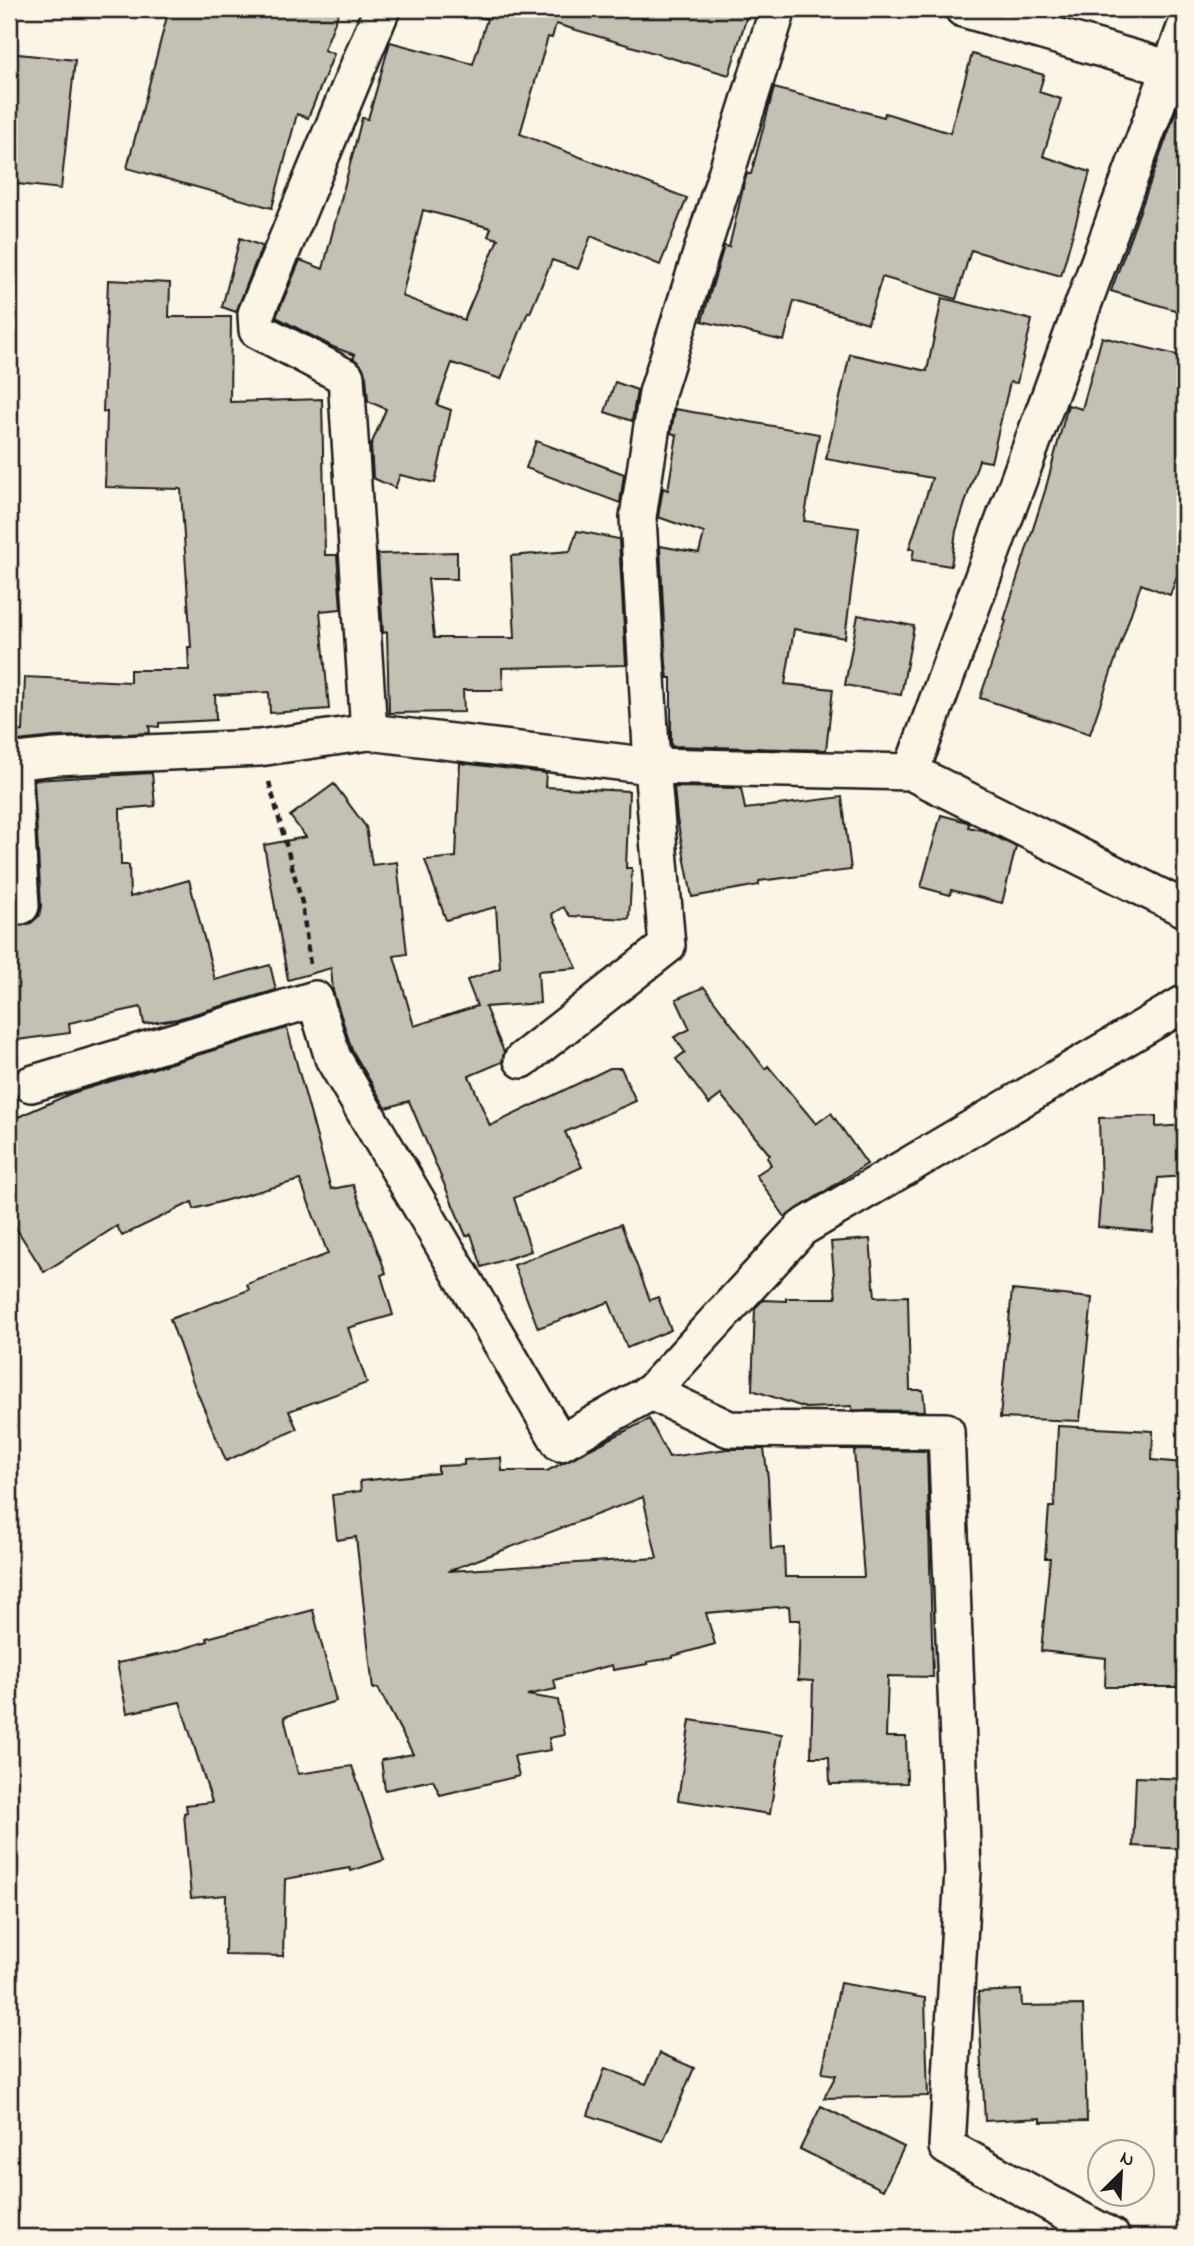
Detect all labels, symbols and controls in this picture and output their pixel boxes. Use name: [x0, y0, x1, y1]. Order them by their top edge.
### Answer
north arrow: [1086, 2138, 1156, 2208]
text: N: [1116, 2145, 1138, 2175]

